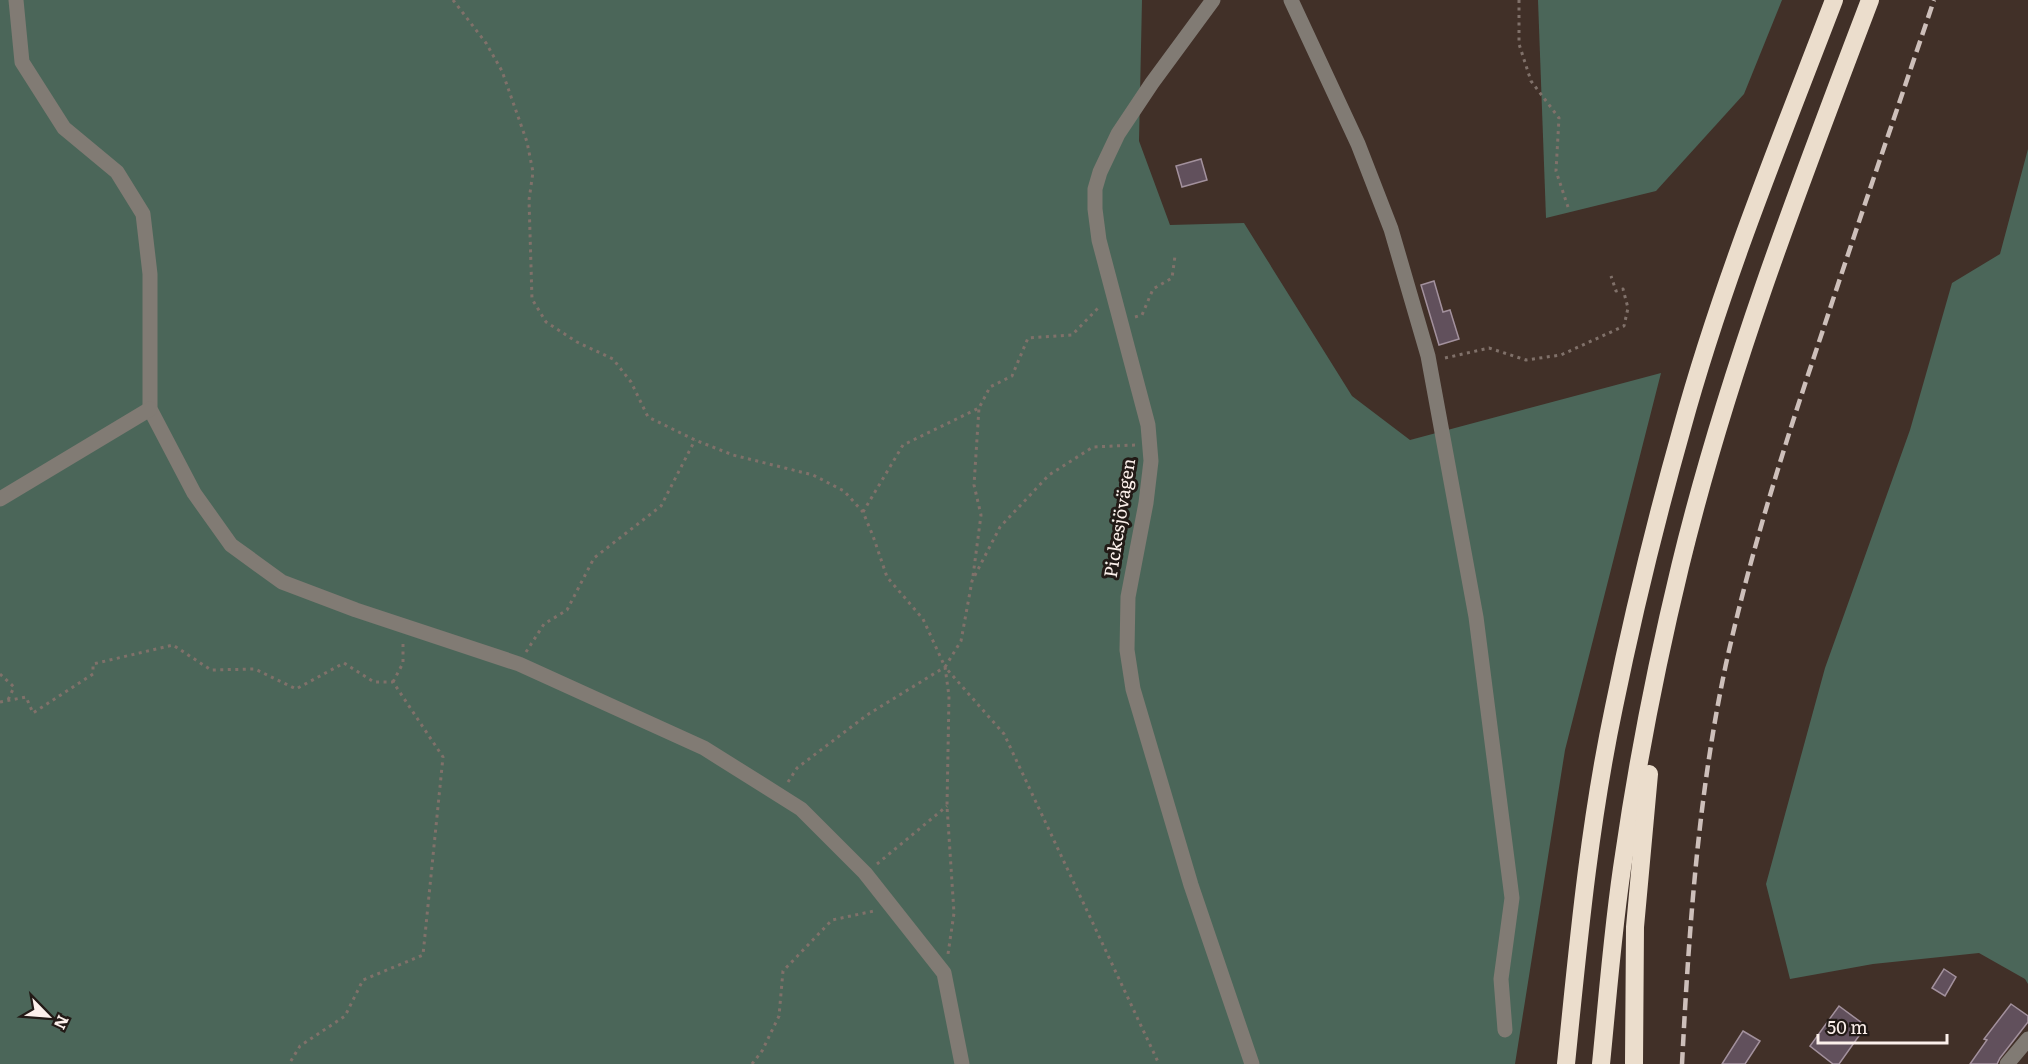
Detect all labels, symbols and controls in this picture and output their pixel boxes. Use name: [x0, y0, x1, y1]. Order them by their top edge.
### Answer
street label: Pickesjövägen: [1096, 456, 1141, 579]
north arrow: [18, 986, 78, 1046]
scale bar: [1818, 1007, 1947, 1045]
text: N: [49, 1012, 76, 1034]
text: 50 m: [1827, 1013, 1868, 1040]

